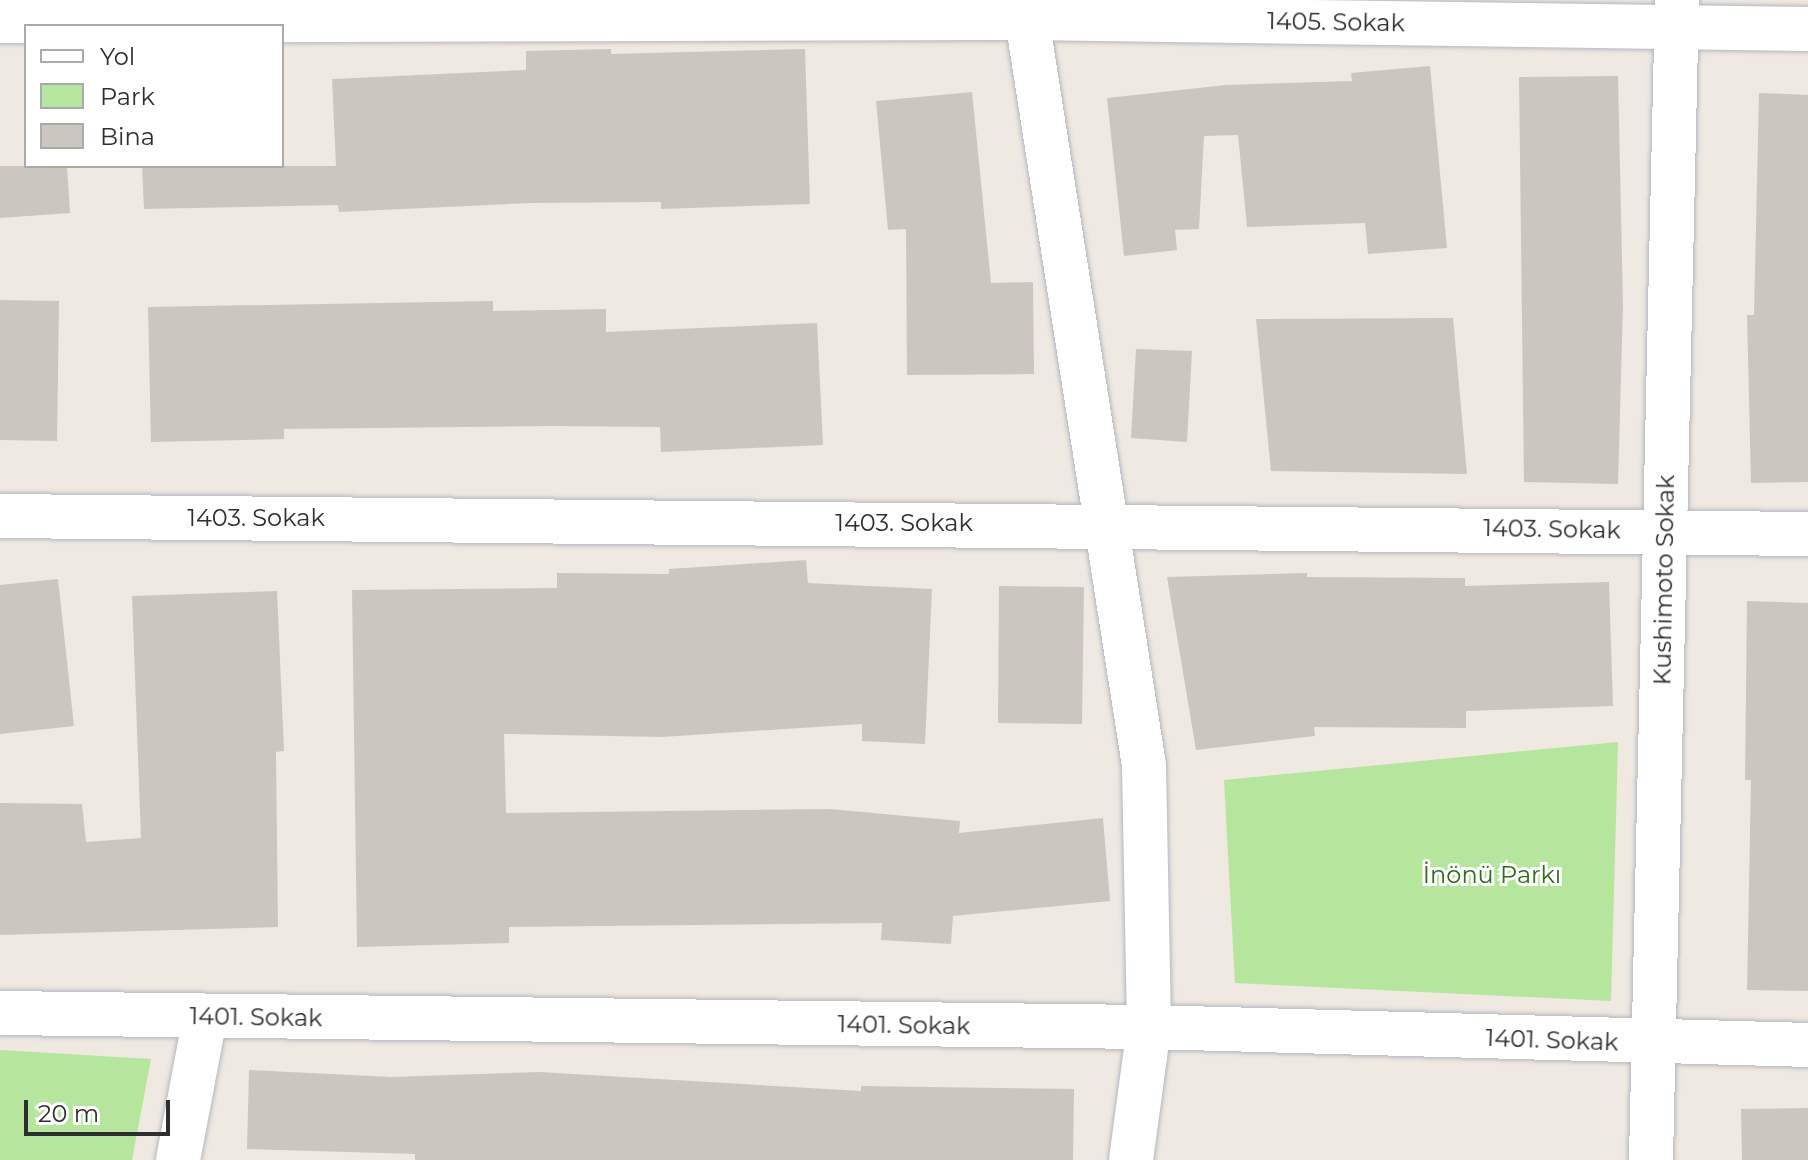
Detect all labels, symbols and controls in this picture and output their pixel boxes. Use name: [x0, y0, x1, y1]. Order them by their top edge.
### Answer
street label: 1405. Sokak: [1267, 6, 1405, 38]
legend: [24, 24, 284, 168]
text: Yol: [100, 42, 135, 71]
text: Park: [100, 82, 155, 111]
text: Bina: [100, 122, 155, 151]
street label: Kushimoto Sokak: [1648, 474, 1680, 686]
street label: 1403. Sokak: [187, 504, 325, 532]
street label: 1403. Sokak: [835, 509, 973, 537]
street label: 1403. Sokak: [1483, 513, 1621, 545]
park label: İnönü Parkı: [1423, 861, 1561, 889]
street label: 1401. Sokak: [189, 1001, 323, 1033]
street label: 1401. Sokak: [837, 1009, 971, 1041]
street label: 1401. Sokak: [1485, 1023, 1619, 1057]
scale bar: [28, 1084, 174, 1134]
text: 20 m: [38, 1099, 99, 1128]

